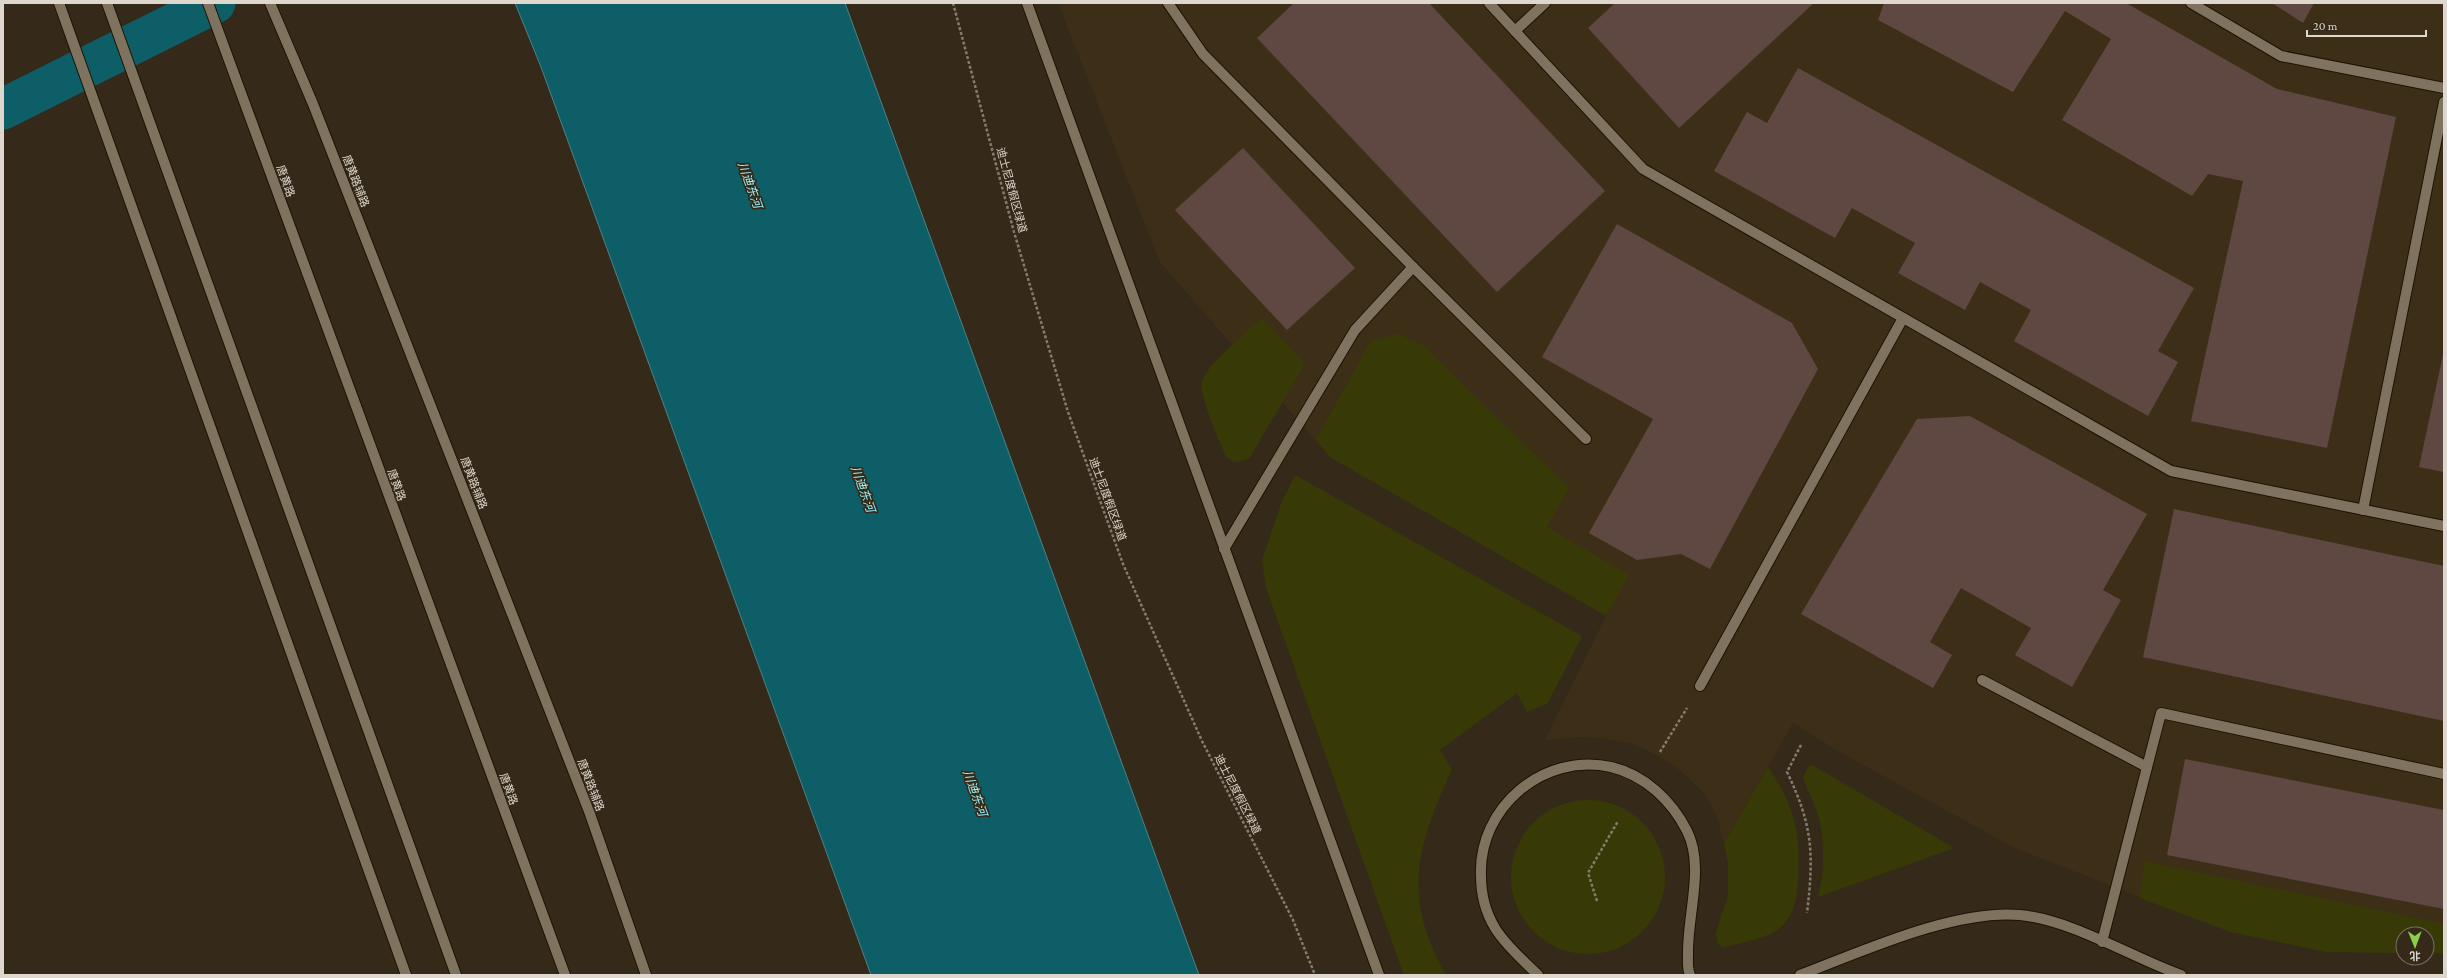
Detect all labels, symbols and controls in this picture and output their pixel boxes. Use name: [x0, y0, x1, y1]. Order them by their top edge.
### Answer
scale bar: [2307, 12, 2426, 38]
text: 20 m: [2313, 19, 2338, 33]
street label: 迪士尼度假区绿道: [995, 146, 1029, 234]
street label: 唐黄路辅路: [341, 153, 371, 209]
water label: 川迪东河: [735, 160, 765, 212]
street label: 唐黄路: [275, 163, 297, 199]
street label: 唐黄路辅路: [459, 455, 489, 511]
street label: 迪士尼度假区绿道: [1087, 456, 1129, 542]
water label: 川迪东河: [848, 464, 878, 516]
street label: 唐黄路: [386, 467, 408, 503]
street label: 迪士尼度假区绿道: [1213, 752, 1263, 836]
street label: 唐黄路辅路: [576, 757, 606, 813]
water label: 川迪东河: [960, 768, 990, 820]
street label: 唐黄路: [498, 771, 520, 807]
north arrow: [2395, 926, 2435, 966]
text: 北: [2410, 950, 2421, 962]

